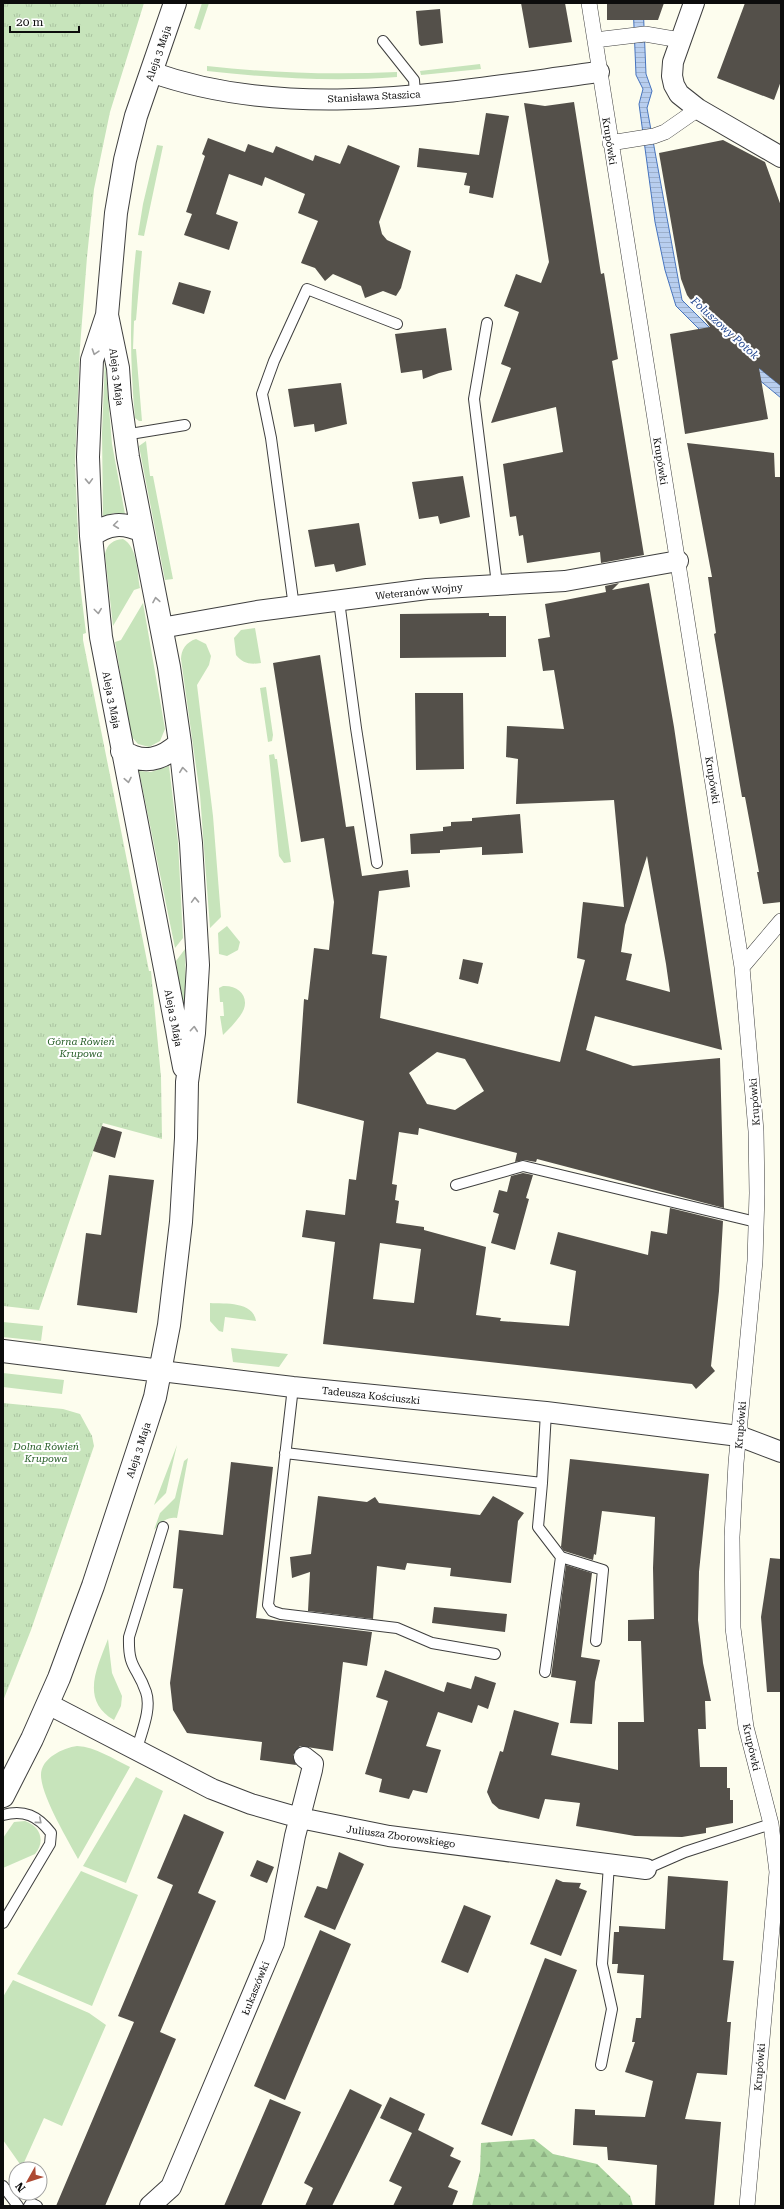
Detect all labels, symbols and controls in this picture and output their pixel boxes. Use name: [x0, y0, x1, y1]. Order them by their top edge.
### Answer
scale bar: [10, 8, 79, 34]
text: 20 m: [16, 15, 43, 29]
street label: Aleja 3 Maja: [144, 23, 173, 82]
street label: Stanisława Staszica: [327, 89, 421, 104]
street label: Krupówki: [600, 117, 619, 166]
water label: Foluszowy Potok: [688, 294, 761, 362]
one-way arrow: [91, 348, 100, 355]
street label: Aleja 3 Maja: [108, 348, 126, 407]
street label: Krupówki: [651, 437, 670, 486]
one-way arrow: [85, 478, 93, 484]
one-way arrow: [113, 520, 119, 529]
street label: Weteranów Wojny: [375, 581, 464, 602]
one-way arrow: [153, 597, 161, 603]
one-way arrow: [93, 608, 102, 614]
street label: Aleja 3 Maja: [101, 671, 123, 730]
street label: Krupówki: [703, 756, 722, 805]
one-way arrow: [179, 767, 188, 773]
one-way arrow: [123, 777, 131, 784]
one-way arrow: [191, 897, 199, 903]
street label: Aleja 3 Maja: [163, 989, 185, 1048]
one-way arrow: [190, 1026, 199, 1032]
park label: Górna Rówień Krupowa: [47, 1036, 115, 1059]
street label: Krupówki: [747, 1078, 762, 1126]
street label: Tadeusza Kościuszki: [321, 1385, 421, 1406]
street label: Krupówki: [733, 1401, 748, 1449]
street label: Aleja 3 Maja: [124, 1420, 153, 1479]
park label: Dolna Rówień Krupowa: [12, 1441, 79, 1464]
street label: Krupówki: [741, 1723, 762, 1772]
one-way arrow: [35, 1816, 42, 1823]
street label: Juliusza Zborowskiego: [346, 1823, 456, 1850]
street label: Łukaszówki: [240, 1960, 271, 2017]
street label: Krupówki: [752, 2043, 767, 2091]
north arrow: [8, 2161, 48, 2201]
text: N: [13, 2179, 28, 2194]

